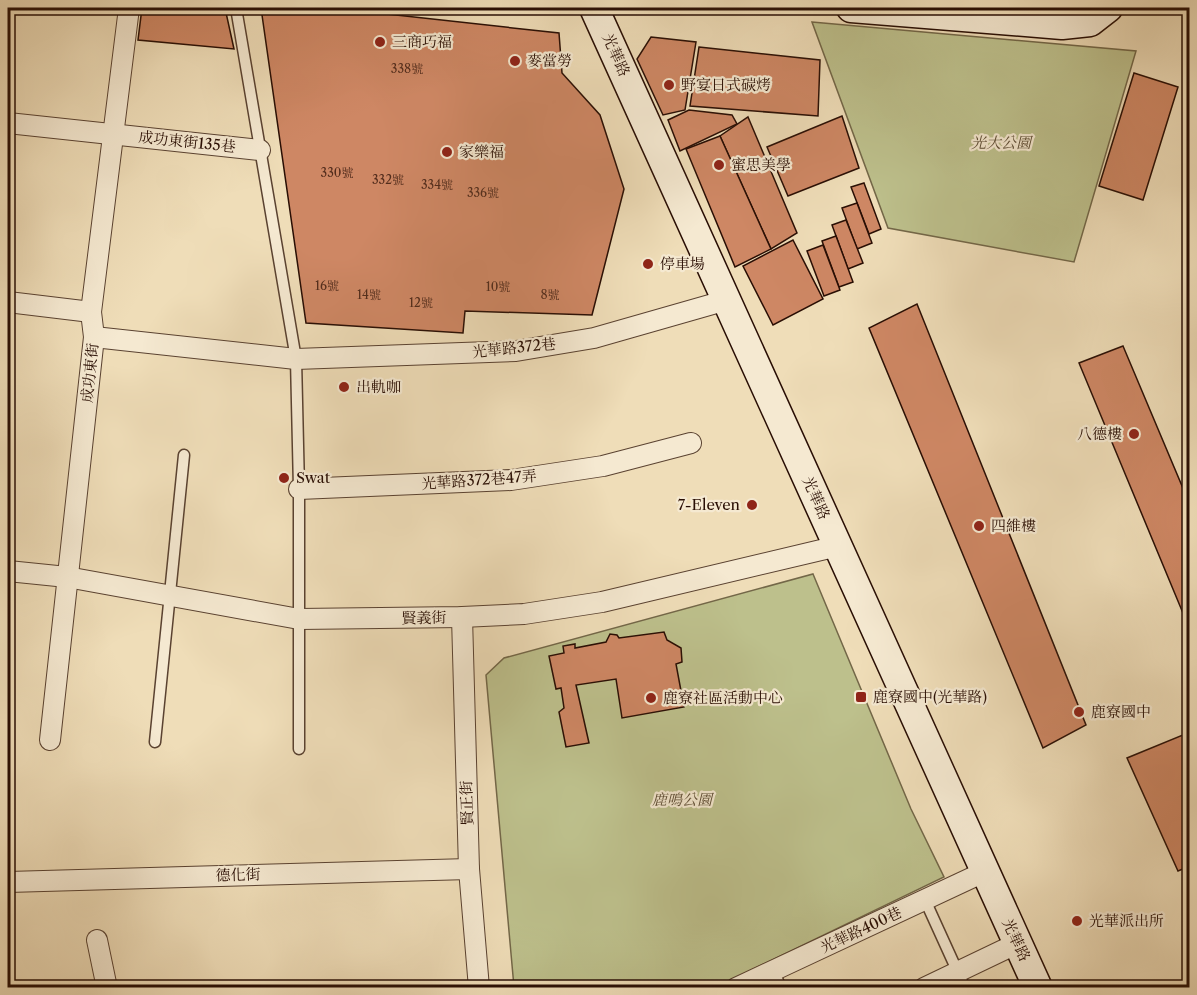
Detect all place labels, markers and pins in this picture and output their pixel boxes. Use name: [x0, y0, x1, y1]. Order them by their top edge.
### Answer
place label: 三商巧福: [392, 32, 452, 51]
marker: 三商巧福: [373, 35, 387, 49]
place label: 麥當勞: [527, 51, 572, 70]
marker: 麥當勞: [508, 54, 522, 68]
place label: 野宴日式碳烤: [681, 75, 771, 94]
marker: 野宴日式碳烤: [662, 78, 676, 92]
place label: 家樂福: [459, 142, 504, 161]
marker: 家樂福: [440, 145, 454, 159]
place label: 蜜思美學: [731, 155, 791, 174]
marker: 蜜思美學: [712, 158, 726, 172]
place label: 停車場: [660, 254, 705, 273]
marker: 停車場: [641, 257, 655, 271]
place label: 出軌咖: [356, 377, 401, 396]
marker: 出軌咖: [337, 380, 351, 394]
place label: 八德樓: [1077, 424, 1122, 443]
marker: 八德樓: [1127, 427, 1141, 441]
place label: Swat: [296, 468, 331, 487]
marker: Swat: [277, 471, 291, 485]
place label: 7-Eleven: [678, 495, 741, 514]
marker: 7-Eleven: [745, 498, 759, 512]
place label: 四維樓: [991, 516, 1036, 535]
marker: 四維樓: [972, 519, 986, 533]
place label: 鹿寮國中(光華路): [873, 687, 987, 706]
place label: 鹿寮社區活動中心: [663, 688, 783, 707]
marker: 鹿寮國中(光華路): [854, 690, 868, 704]
marker: 鹿寮社區活動中心: [644, 691, 658, 705]
place label: 鹿寮國中: [1091, 702, 1151, 721]
marker: 鹿寮國中: [1072, 705, 1086, 719]
place label: 光華派出所: [1089, 911, 1164, 930]
marker: 光華派出所: [1070, 914, 1084, 928]

